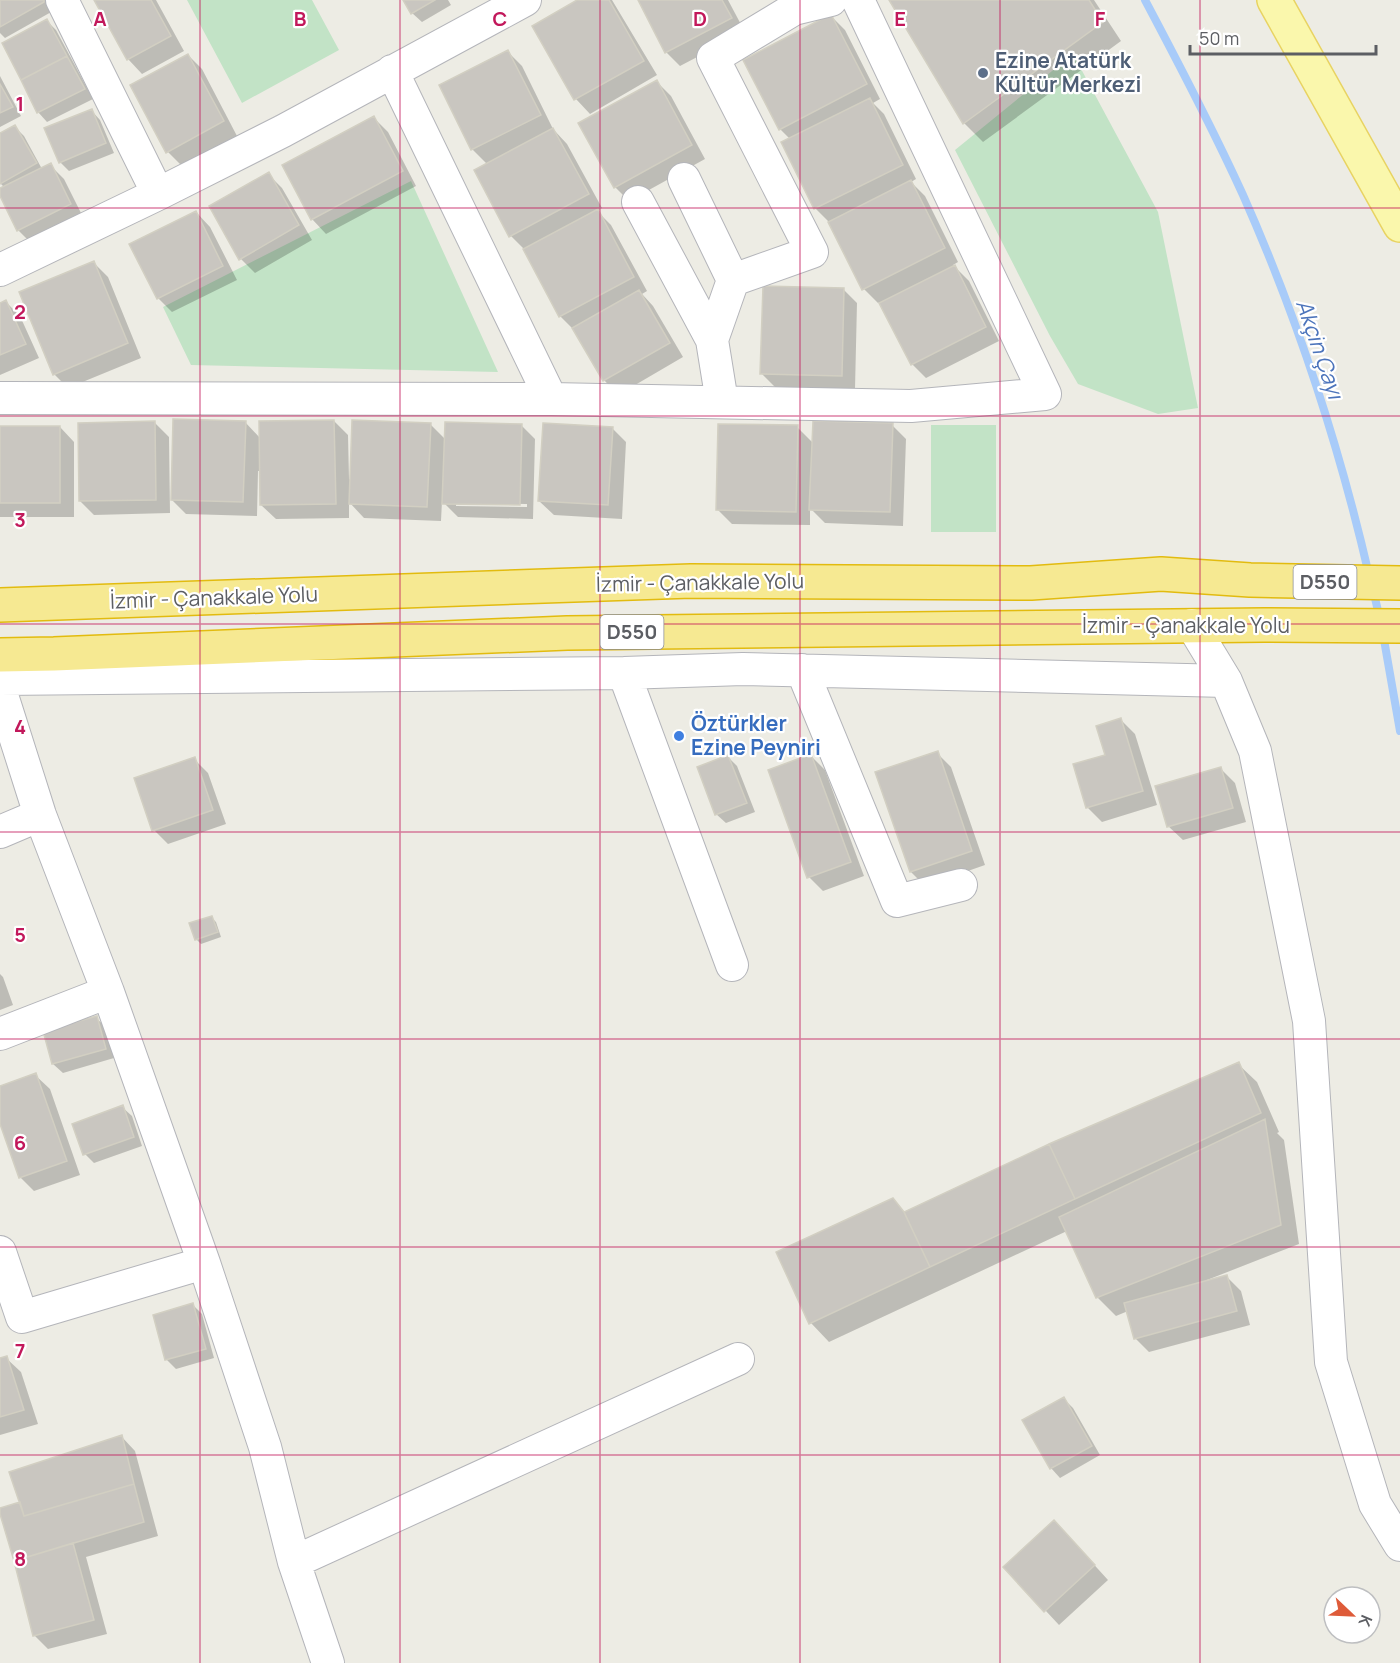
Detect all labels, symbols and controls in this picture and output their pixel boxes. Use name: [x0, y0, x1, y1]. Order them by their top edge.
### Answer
text: A: [93, 5, 107, 32]
text: B: [294, 5, 307, 32]
text: C: [493, 5, 507, 32]
text: D: [693, 5, 707, 32]
text: E: [894, 5, 906, 32]
text: F: [1095, 5, 1106, 32]
scale bar: [1190, 18, 1376, 56]
text: 50 m: [1199, 26, 1239, 50]
place label: Ezine Atatürk Kültür Merkezi: [995, 46, 1142, 98]
marker: Ezine Atatürk Kültür Merkezi: [976, 66, 990, 80]
text: 1: [16, 90, 24, 117]
water label: Akçin Çayı: [1289, 295, 1352, 404]
text: 2: [14, 298, 26, 325]
text: 3: [14, 506, 26, 533]
road number: D550: [1294, 565, 1356, 599]
street label: İzmir - Çanakkale Yolu: [596, 566, 804, 598]
street label: İzmir - Çanakkale Yolu: [110, 579, 318, 615]
street label: İzmir - Çanakkale Yolu: [1082, 611, 1290, 639]
road number: D550: [600, 615, 664, 649]
place label: Öztürkler Ezine Peyniri: [691, 709, 821, 761]
text: 4: [14, 713, 26, 740]
marker: Öztürkler Ezine Peyniri: [672, 729, 686, 743]
text: 5: [14, 921, 26, 948]
text: 6: [14, 1129, 26, 1156]
text: 7: [15, 1337, 25, 1364]
text: 8: [14, 1545, 26, 1572]
north arrow: [1322, 1585, 1382, 1645]
text: K: [1353, 1612, 1378, 1631]

